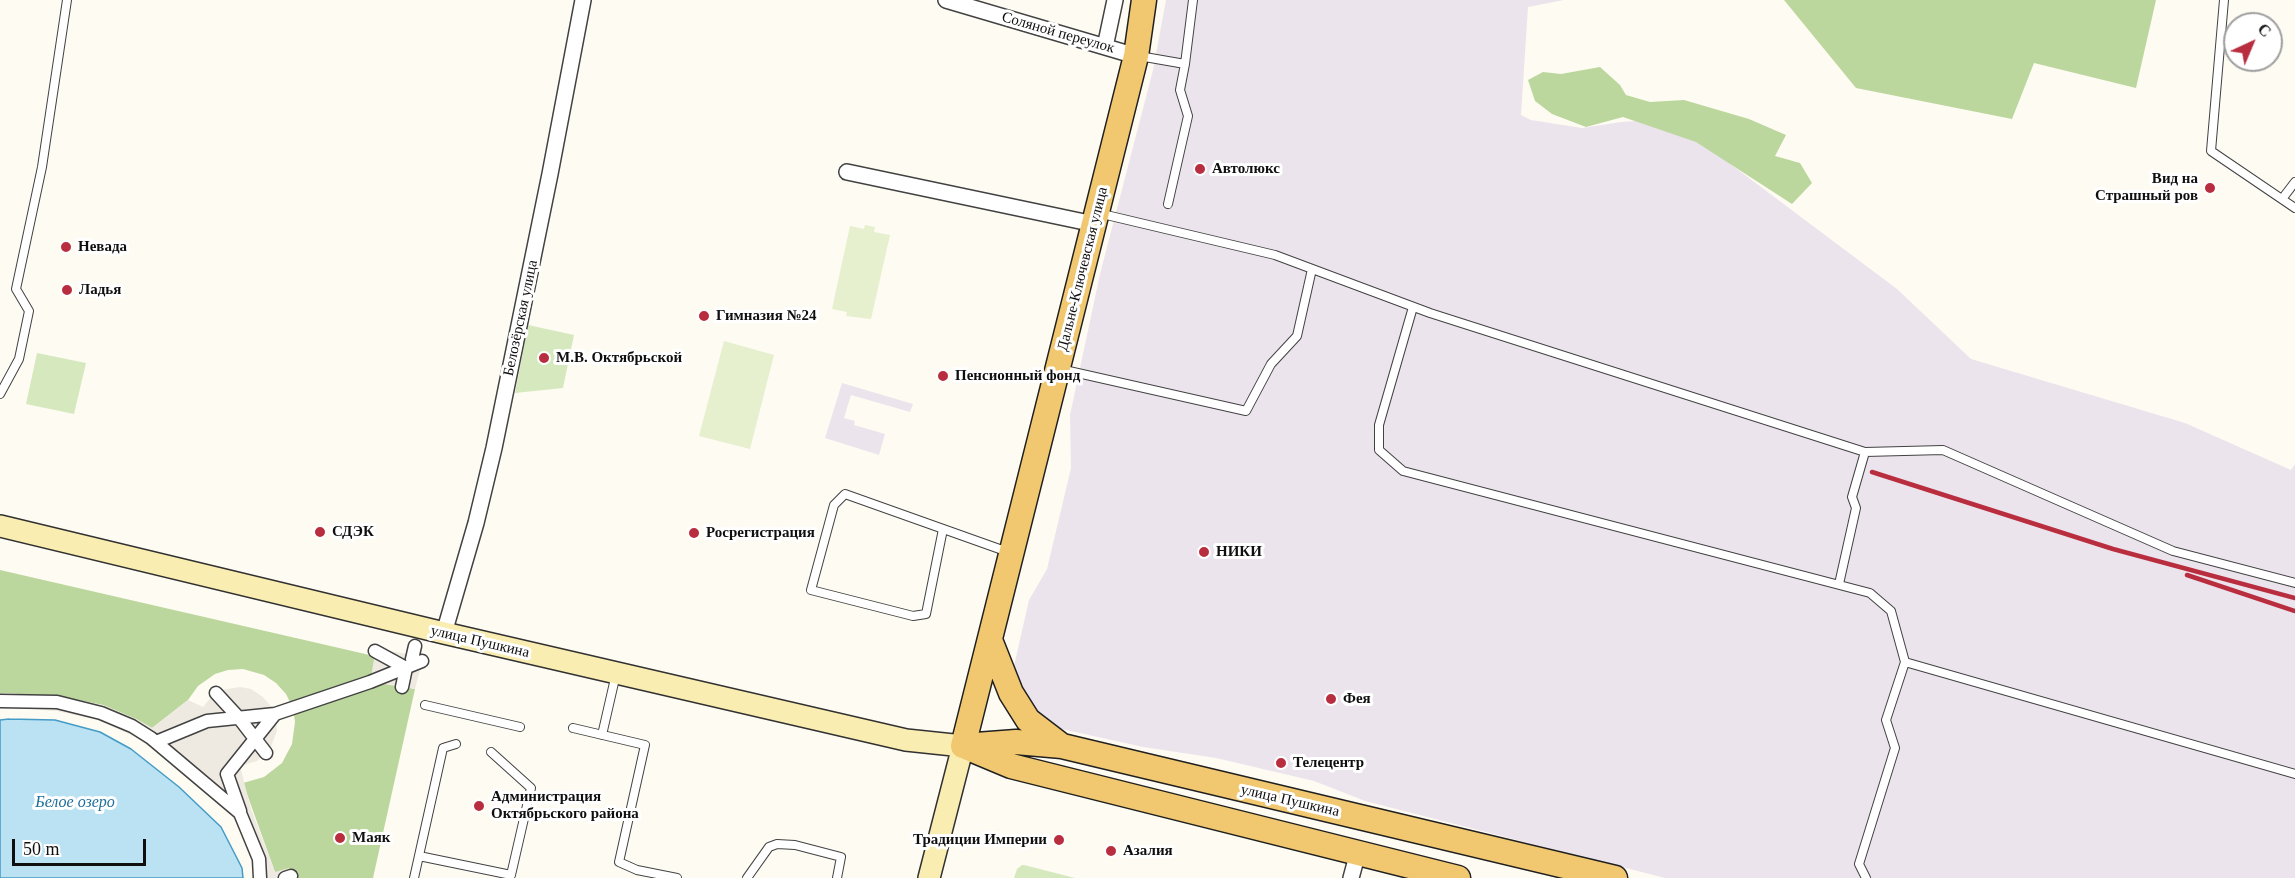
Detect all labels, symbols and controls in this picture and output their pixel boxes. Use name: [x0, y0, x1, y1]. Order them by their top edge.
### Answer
street label: Соляной переулок: [999, 8, 1117, 58]
north arrow: [2223, 12, 2283, 72]
text: С: [2254, 20, 2275, 40]
place label: Автолюкс: [1212, 160, 1280, 178]
marker: Автолюкс: [1193, 162, 1207, 176]
place label: Вид на Страшный ров: [2095, 170, 2198, 205]
marker: Вид на Страшный ров: [2203, 181, 2217, 195]
street label: Дальне-Ключевская улица: [1054, 185, 1112, 353]
place label: Невада: [78, 238, 127, 256]
marker: Невада: [59, 240, 73, 254]
street label: Белозёрская улица: [500, 258, 542, 378]
place label: Ладья: [79, 281, 121, 299]
marker: Ладья: [60, 283, 74, 297]
place label: Гимназия №24: [716, 307, 817, 325]
marker: Гимназия №24: [697, 309, 711, 323]
place label: М.В. Октябрьской: [556, 349, 682, 367]
marker: М.В. Октябрьской: [537, 351, 551, 365]
place label: Пенсионный фонд: [955, 367, 1080, 385]
marker: Пенсионный фонд: [936, 369, 950, 383]
place label: СДЭК: [332, 523, 374, 541]
place label: Росрегистрация: [706, 524, 815, 542]
marker: СДЭК: [313, 525, 327, 539]
marker: Росрегистрация: [687, 526, 701, 540]
place label: НИКИ: [1216, 543, 1262, 561]
marker: НИКИ: [1197, 545, 1211, 559]
street label: улица Пушкина: [429, 622, 531, 662]
place label: Фея: [1343, 690, 1371, 708]
marker: Фея: [1324, 692, 1338, 706]
place label: Телецентр: [1293, 754, 1364, 772]
marker: Телецентр: [1274, 756, 1288, 770]
street label: улица Пушкина: [1239, 781, 1341, 821]
place label: Администрация Октябрьского района: [491, 788, 639, 823]
water label: Белое озеро: [35, 793, 115, 813]
marker: Администрация Октябрьского района: [472, 799, 486, 813]
scale bar: [15, 827, 148, 865]
place label: Маяк: [352, 829, 390, 847]
marker: Маяк: [333, 831, 347, 845]
place label: Традиции Империи: [913, 831, 1047, 849]
marker: Традиции Империи: [1052, 833, 1066, 847]
text: 50 m: [23, 839, 60, 859]
place label: Азалия: [1123, 842, 1173, 860]
marker: Азалия: [1104, 844, 1118, 858]

